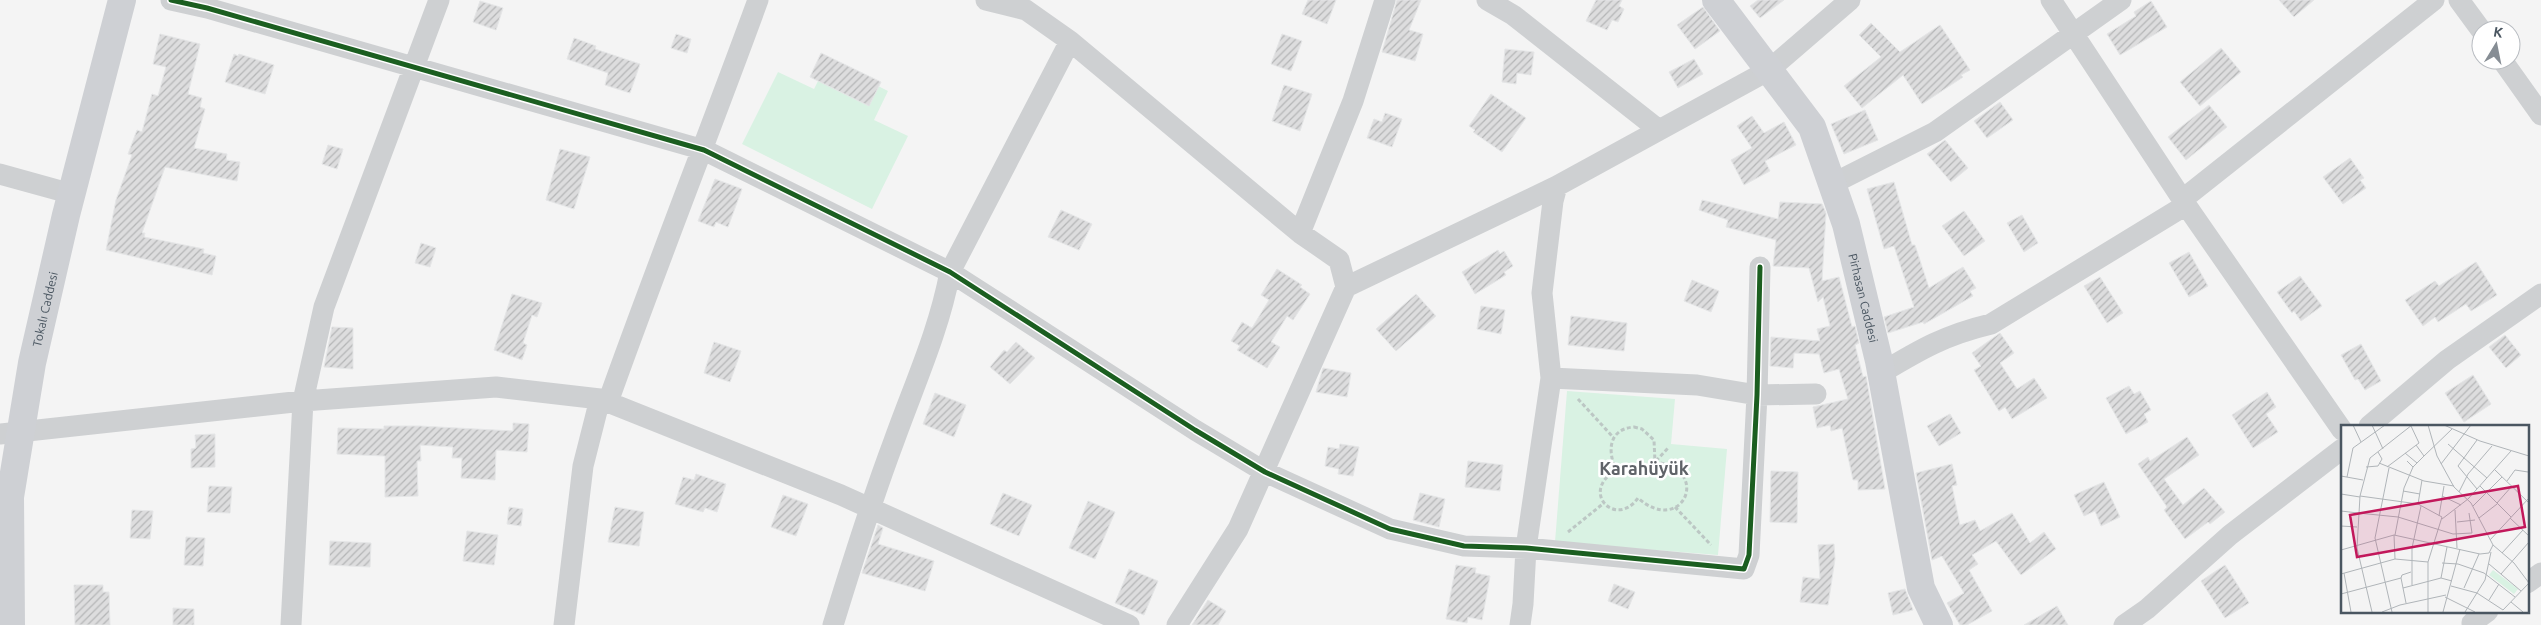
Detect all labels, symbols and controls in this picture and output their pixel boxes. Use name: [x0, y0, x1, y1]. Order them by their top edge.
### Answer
north arrow: [2471, 20, 2521, 70]
text: K: [2492, 24, 2505, 41]
street label: Pirhasan Caddesi: [1847, 252, 1881, 344]
street label: Tokalı Caddesi: [29, 270, 59, 348]
inset map: [2341, 425, 2528, 612]
district label: Karahüyük: [1599, 458, 1689, 478]

